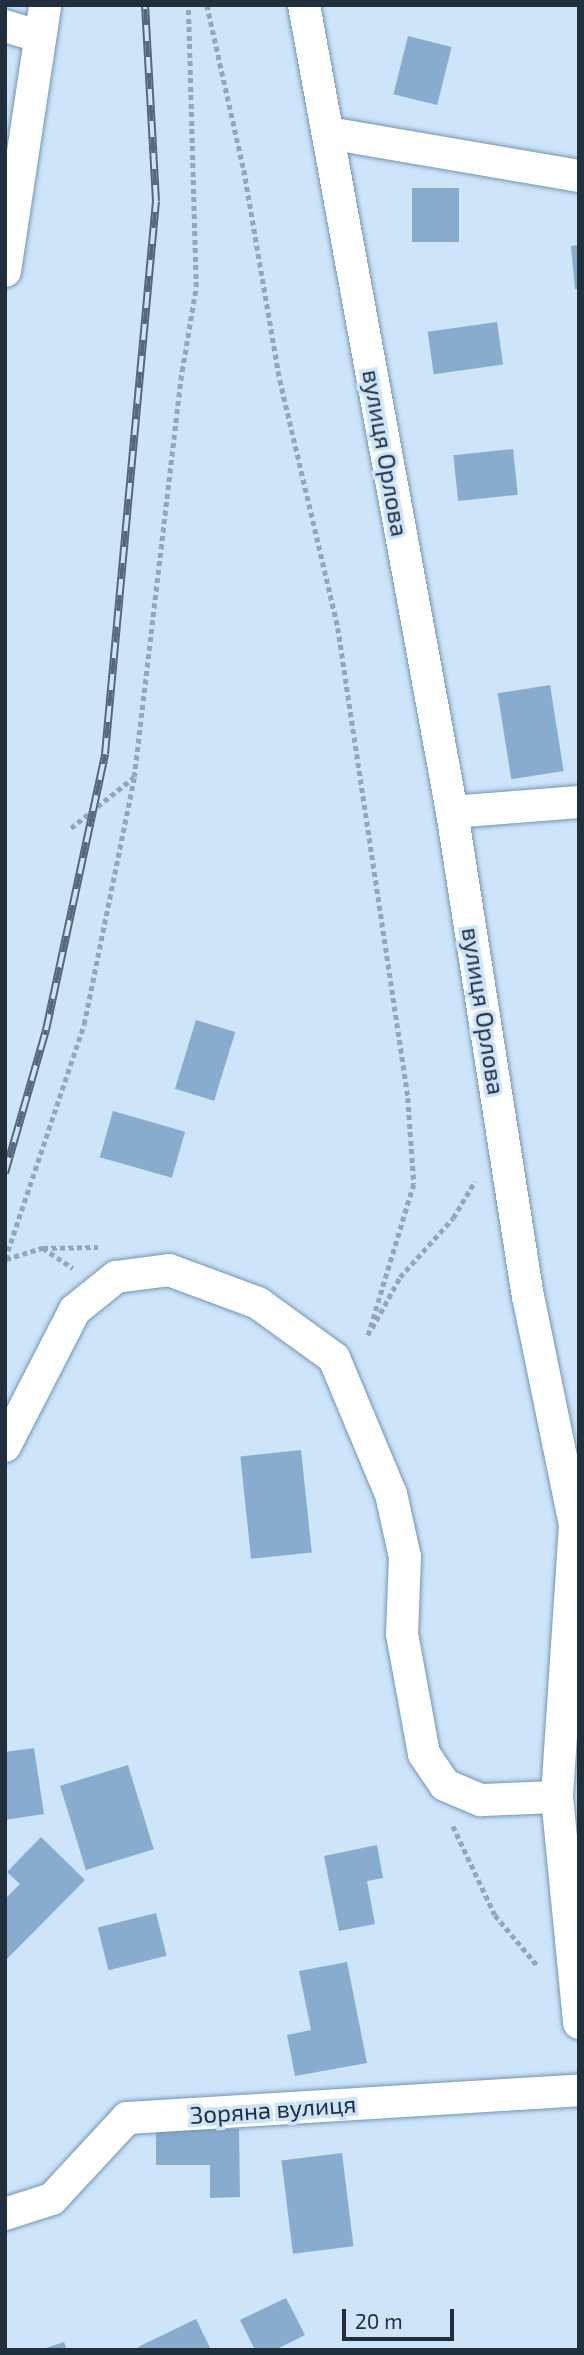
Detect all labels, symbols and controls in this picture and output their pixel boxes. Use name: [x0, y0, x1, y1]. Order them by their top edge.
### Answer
street label: вулиця Орлова: [357, 367, 415, 539]
street label: вулиця Орлова: [457, 925, 511, 1097]
street label: Зоряна вулиця: [189, 2089, 357, 2129]
scale bar: [346, 2296, 458, 2340]
text: 20 m: [355, 2308, 403, 2333]

